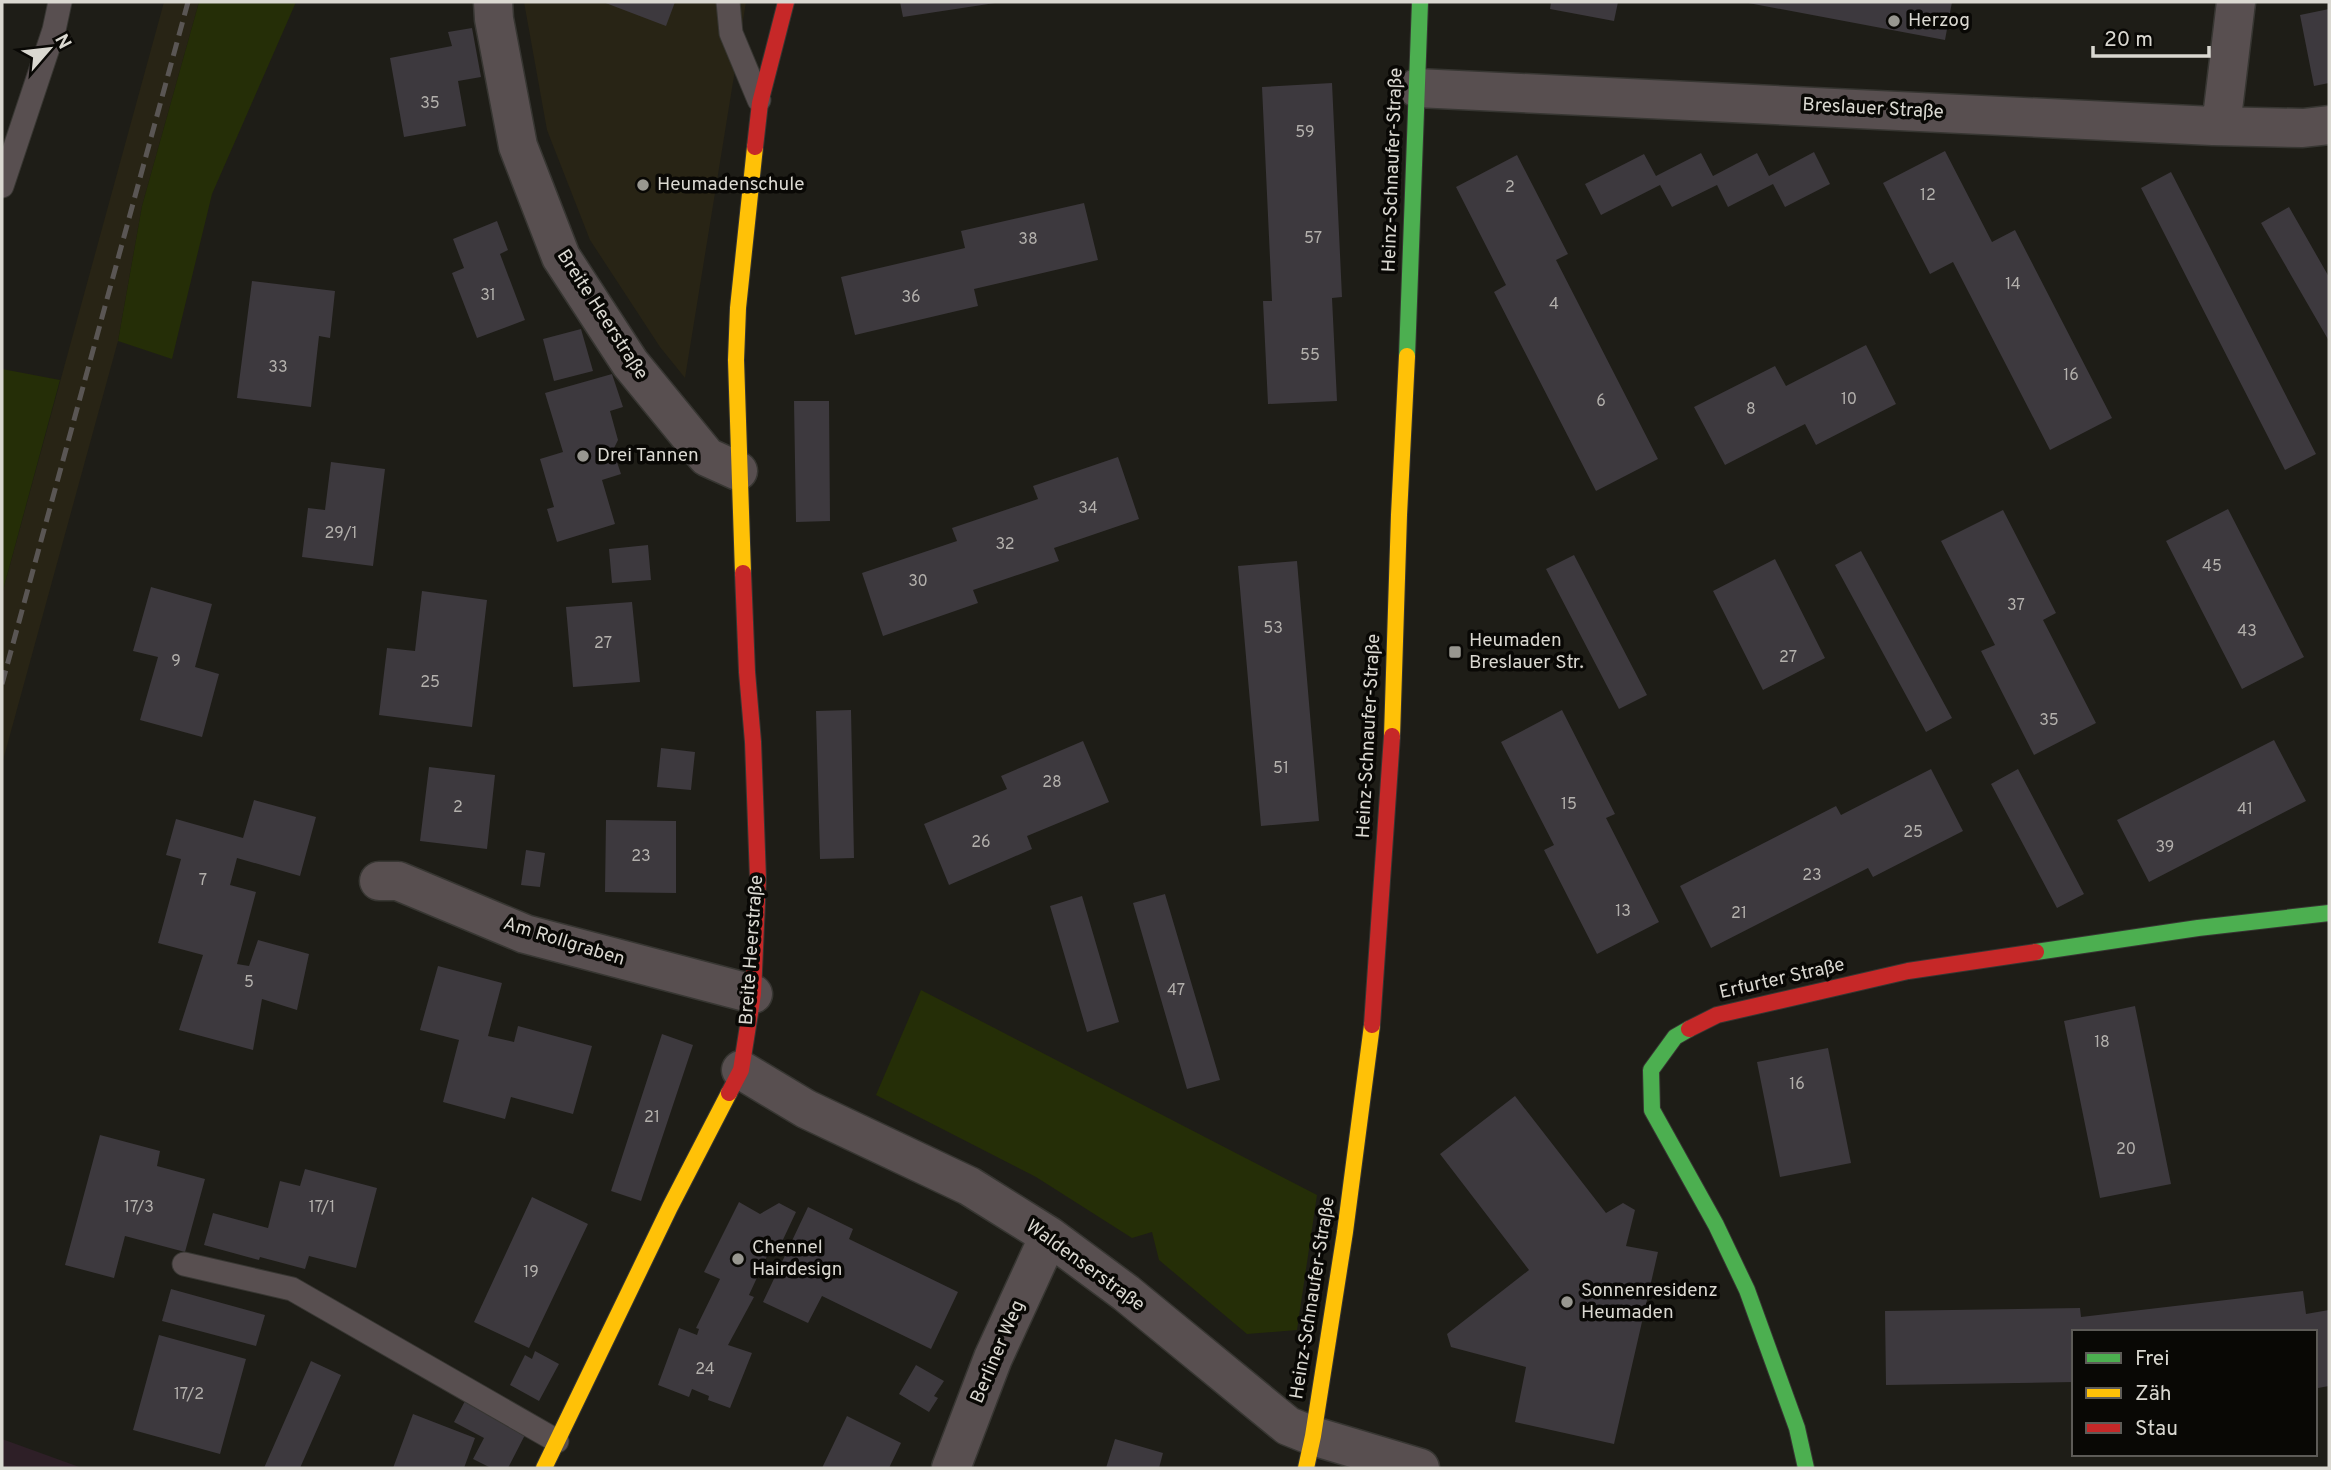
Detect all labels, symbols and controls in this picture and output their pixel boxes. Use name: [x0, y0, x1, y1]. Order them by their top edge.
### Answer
place label: Herzog: [1908, 9, 1970, 33]
marker: Herzog: [1886, 13, 1902, 29]
north arrow: [14, 14, 84, 84]
scale bar: [2093, 14, 2208, 58]
text: 20 m: [2104, 27, 2153, 54]
text: N: [48, 30, 76, 54]
street label: Heinz-Schnaufer-Straße: [1377, 67, 1409, 273]
street label: Breslauer Straße: [1802, 93, 1944, 125]
house number: 35: [420, 94, 440, 114]
house number: 59: [1295, 123, 1315, 143]
place label: Heumadenschule: [657, 173, 804, 197]
marker: Heumadenschule: [635, 177, 651, 193]
house number: 2: [1505, 178, 1515, 198]
house number: 12: [1920, 186, 1936, 206]
house number: 57: [1304, 229, 1322, 249]
house number: 38: [1018, 230, 1038, 250]
street label: Breite Heerstraße: [551, 245, 653, 385]
house number: 14: [2005, 275, 2021, 295]
house number: 31: [480, 286, 496, 306]
house number: 36: [901, 288, 921, 308]
house number: 4: [1549, 295, 1559, 315]
house number: 55: [1300, 346, 1320, 366]
house number: 33: [268, 358, 288, 378]
house number: 16: [2063, 366, 2079, 386]
house number: 10: [1841, 390, 1857, 410]
house number: 6: [1596, 392, 1606, 412]
house number: 8: [1746, 400, 1756, 420]
place label: Drei Tannen: [597, 444, 699, 468]
marker: Drei Tannen: [575, 448, 591, 464]
house number: 34: [1078, 499, 1098, 519]
house number: 29/1: [324, 524, 358, 544]
house number: 32: [995, 535, 1015, 555]
house number: 45: [2202, 557, 2222, 577]
house number: 30: [908, 572, 928, 592]
house number: 37: [2007, 596, 2025, 616]
house number: 53: [1263, 619, 1283, 639]
house number: 43: [2237, 622, 2257, 642]
place label: Heumaden Breslauer Str.: [1469, 629, 1584, 675]
street label: Heinz-Schnaufer-Straße: [1352, 633, 1386, 839]
house number: 27: [594, 634, 612, 654]
marker: Heumaden Breslauer Str.: [1447, 644, 1463, 660]
house number: 27: [1779, 648, 1797, 668]
house number: 9: [171, 652, 181, 672]
house number: 25: [420, 673, 440, 693]
house number: 35: [2039, 711, 2059, 731]
house number: 51: [1273, 759, 1289, 779]
house number: 28: [1042, 773, 1062, 793]
house number: 15: [1561, 795, 1577, 815]
house number: 2: [453, 798, 463, 818]
house number: 41: [2237, 800, 2253, 820]
house number: 25: [1903, 823, 1923, 843]
house number: 26: [971, 833, 991, 853]
house number: 39: [2156, 838, 2174, 858]
house number: 23: [631, 847, 651, 867]
house number: 23: [1802, 866, 1822, 886]
house number: 7: [199, 871, 207, 891]
street label: Breite Heerstraße: [735, 874, 769, 1026]
house number: 13: [1615, 902, 1631, 922]
house number: 21: [1731, 904, 1747, 924]
street label: Am Rollgraben: [500, 912, 628, 972]
street label: Erfurter Straße: [1717, 953, 1847, 1005]
house number: 5: [244, 973, 254, 993]
house number: 47: [1167, 981, 1185, 1001]
house number: 18: [2094, 1033, 2110, 1053]
house number: 16: [1789, 1075, 1805, 1095]
house number: 21: [644, 1108, 660, 1128]
house number: 20: [2116, 1140, 2136, 1160]
street label: Heinz-Schnaufer-Straße: [1285, 1195, 1341, 1401]
house number: 17/3: [124, 1198, 154, 1218]
house number: 17/1: [309, 1198, 335, 1218]
street label: Waldenserstraße: [1021, 1215, 1149, 1317]
place label: Chennel Hairdesign: [752, 1236, 842, 1282]
marker: Chennel Hairdesign: [730, 1251, 746, 1267]
house number: 19: [523, 1263, 539, 1283]
place label: Sonnenresidenz Heumaden: [1581, 1279, 1718, 1325]
marker: Sonnenresidenz Heumaden: [1559, 1294, 1575, 1310]
street label: Berliner Weg: [965, 1297, 1031, 1407]
legend: [2072, 1330, 2317, 1456]
text: Frei: [2135, 1346, 2170, 1373]
house number: 24: [695, 1360, 715, 1380]
text: Zäh: [2135, 1381, 2172, 1408]
house number: 17/2: [174, 1385, 204, 1405]
text: Stau: [2135, 1416, 2178, 1443]

